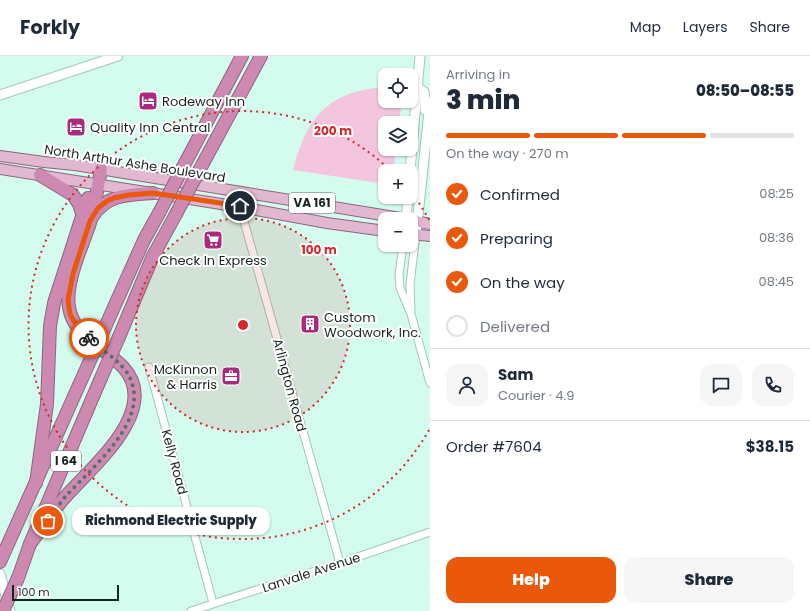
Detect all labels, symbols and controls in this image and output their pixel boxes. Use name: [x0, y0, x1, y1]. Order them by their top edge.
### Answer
text: Forkly: [20, 14, 80, 41]
text: Map: [630, 17, 661, 37]
text: Layers: [683, 17, 727, 37]
text: Share: [749, 17, 790, 37]
text: Arriving in: [446, 65, 510, 84]
map controls: [378, 68, 418, 252]
button: locate: [378, 68, 418, 108]
text: 08:50–08:55: [696, 80, 794, 101]
text: 3 min: [446, 82, 520, 118]
hotel icon: Rodeway Inn: [137, 90, 159, 112]
place label: Rodeway Inn: [162, 92, 245, 111]
hotel icon: Quality Inn Central: [65, 116, 87, 138]
button: layers: [378, 116, 418, 156]
place label: Quality Inn Central: [90, 118, 211, 137]
text: 200 m: [314, 122, 352, 139]
street label: North Arthur Ashe Boulevard: [43, 140, 227, 187]
text: On the way · 270 m: [446, 144, 569, 163]
button: +: [378, 164, 418, 204]
icon: check: [446, 183, 468, 205]
text: Confirmed: [480, 184, 560, 205]
text: 08:25: [759, 184, 794, 203]
pin: [223, 189, 257, 223]
road number: VA 161: [289, 193, 335, 213]
icon: home: [229, 195, 251, 217]
button: −: [378, 212, 418, 252]
icon: check: [446, 227, 468, 249]
text: Preparing: [480, 228, 553, 249]
text: 08:36: [759, 228, 794, 247]
supermarket icon: Check In Express: [202, 229, 224, 251]
text: 100 m: [301, 241, 337, 258]
place label: Check In Express: [159, 251, 267, 270]
icon: check: [446, 271, 468, 293]
text: On the way: [480, 272, 565, 293]
text: 08:45: [759, 272, 794, 291]
place label: Custom Woodwork, Inc.: [324, 308, 421, 342]
building icon: Custom Woodwork, Inc.: [299, 313, 321, 335]
text: Delivered: [480, 316, 550, 337]
courier: [69, 318, 109, 358]
centre of rings: [236, 318, 250, 332]
icon: bike: [78, 327, 100, 349]
street label: Arlington Road: [268, 336, 311, 434]
place label: McKinnon & Harris: [154, 360, 217, 394]
button: person: [446, 364, 488, 406]
text: Sam: [498, 364, 533, 385]
button: chat: [700, 364, 742, 406]
button: phone: [752, 364, 794, 406]
office icon: McKinnon & Harris: [220, 365, 242, 387]
text: Courier · 4.9: [498, 386, 574, 405]
street label: Kelly Road: [157, 427, 192, 497]
text: Order #7604: [446, 436, 542, 457]
text: $38.15: [746, 436, 794, 457]
road number: I 64: [51, 451, 81, 471]
pin: [31, 504, 65, 538]
callout: Richmond Electric Supply: [72, 507, 270, 535]
icon: bag: [37, 510, 59, 532]
text: Richmond Electric Supply: [85, 511, 257, 530]
street label: Lanvale Avenue: [260, 548, 363, 597]
button: Help: [446, 557, 616, 603]
button: Share: [624, 557, 794, 603]
scale bar: [12, 583, 119, 602]
text: 100 m: [18, 584, 50, 600]

